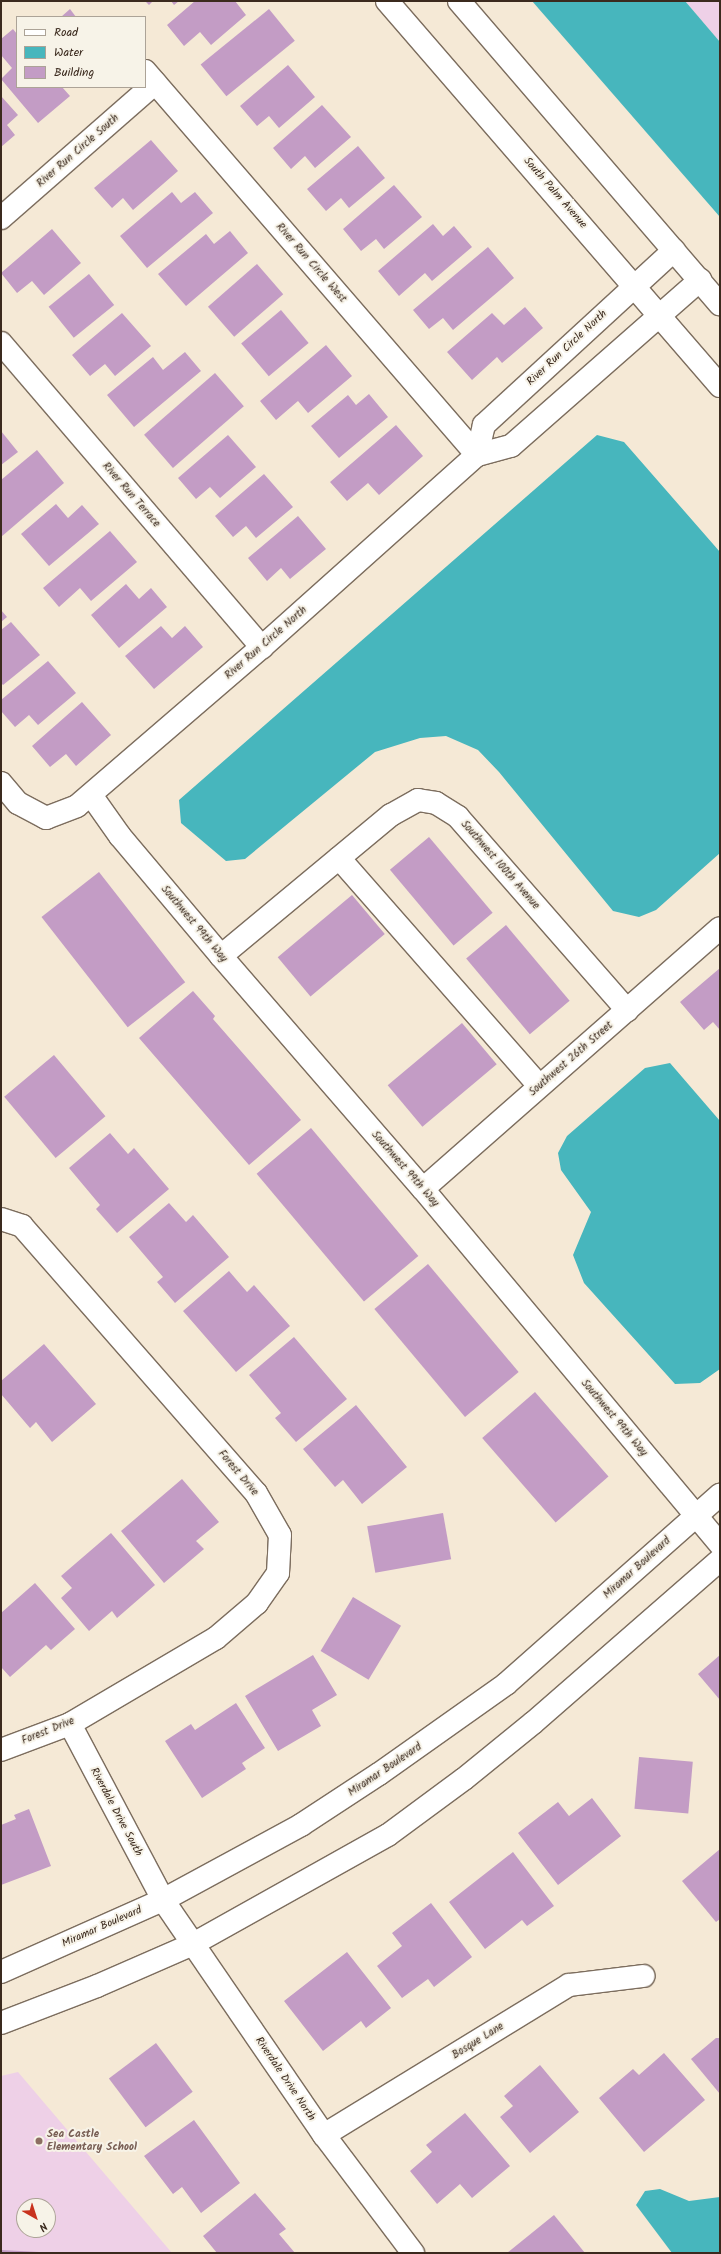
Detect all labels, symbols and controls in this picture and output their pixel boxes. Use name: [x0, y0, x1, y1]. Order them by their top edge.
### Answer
legend: [16, 16, 146, 88]
text: Road: [54, 23, 78, 42]
text: Water: [54, 43, 83, 62]
text: Building: [54, 63, 94, 82]
street label: River Run Circle South: [34, 112, 122, 190]
street label: South Palm Avenue: [520, 155, 590, 231]
street label: River Run Circle West: [273, 221, 349, 305]
street label: River Run Circle North: [524, 307, 610, 389]
street label: River Run Terrace: [99, 460, 163, 530]
street label: River Run Circle North: [222, 604, 310, 682]
street label: Southwest 100th Avenue: [458, 818, 542, 912]
street label: Southwest 99th Way: [158, 883, 230, 965]
street label: Southwest 26th Street: [526, 1019, 616, 1099]
street label: Southwest 99th Way: [368, 1128, 442, 1210]
street label: Southwest 99th Way: [578, 1377, 650, 1459]
street label: Forest Drive: [215, 1447, 261, 1499]
street label: Miramar Boulevard: [601, 1534, 673, 1602]
street label: Forest Drive: [20, 1714, 76, 1748]
street label: Miramar Boulevard: [346, 1741, 424, 1799]
street label: Riverdale Drive South: [87, 1765, 145, 1859]
street label: Miramar Boulevard: [60, 1903, 144, 1951]
street label: Bosque Lane: [450, 2020, 506, 2062]
street label: Riverdale Drive North: [252, 2034, 318, 2124]
place label: Sea Castle Elementary School: [47, 2128, 137, 2154]
marker: Sea Castle Elementary School: [34, 2136, 44, 2146]
north arrow: [16, 2198, 56, 2238]
text: N: [35, 2217, 51, 2236]

